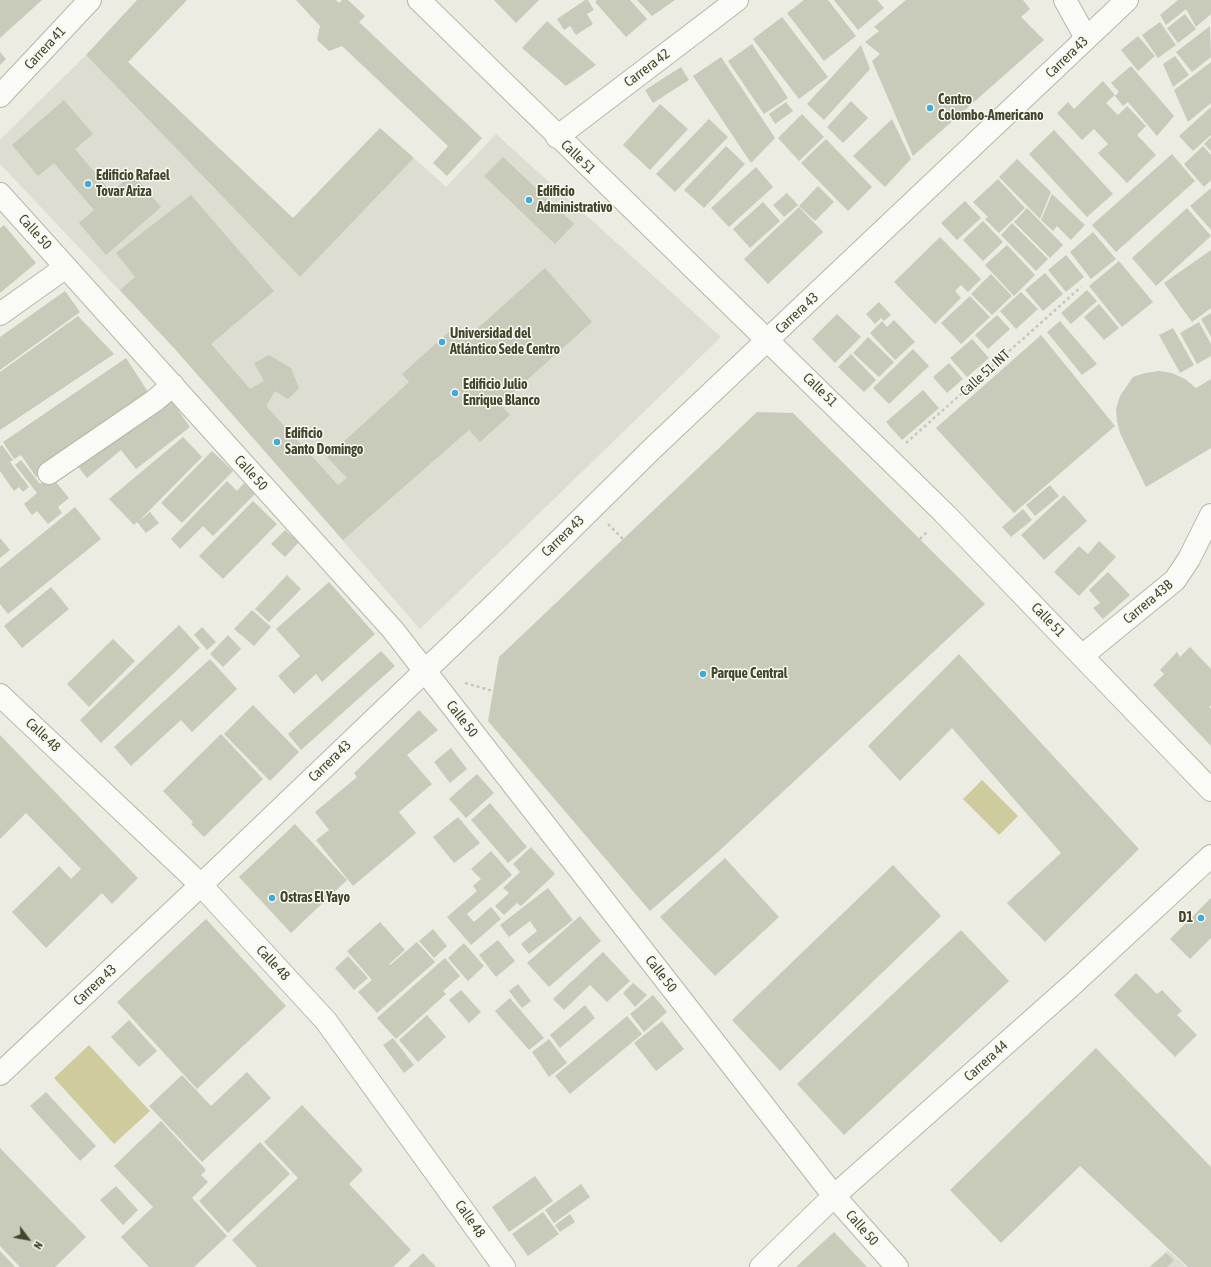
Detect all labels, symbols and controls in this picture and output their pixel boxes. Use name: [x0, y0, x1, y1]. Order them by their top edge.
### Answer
street label: Carrera 41: [21, 23, 69, 73]
street label: Carrera 43: [1042, 33, 1092, 81]
street label: Carrera 42: [621, 45, 673, 91]
place label: Centro Colombo-Americano: [938, 92, 1044, 124]
marker: Centro Colombo-Americano: [925, 103, 935, 113]
street label: Calle 51: [557, 137, 599, 177]
place label: Edificio Rafael Tovar Ariza: [96, 168, 170, 200]
marker: Edificio Rafael Tovar Ariza: [83, 179, 93, 189]
place label: Edificio Administrativo: [537, 184, 613, 216]
marker: Edificio Administrativo: [524, 195, 534, 205]
street label: Calle 50: [15, 211, 55, 253]
street label: Carrera 43: [772, 289, 822, 337]
place label: Universidad del Atlántico Sede Centro: [450, 326, 560, 358]
marker: Universidad del Atlántico Sede Centro: [437, 337, 447, 347]
street label: Calle 51 INT: [957, 346, 1013, 400]
street label: Calle 51: [799, 370, 841, 410]
place label: Edificio Julio Enrique Blanco: [463, 377, 540, 410]
marker: Edificio Julio Enrique Blanco: [450, 388, 460, 398]
place label: Edificio Santo Domingo: [285, 426, 363, 458]
marker: Edificio Santo Domingo: [272, 437, 282, 447]
street label: Calle 50: [231, 452, 271, 494]
street label: Carrera 43: [538, 512, 588, 560]
street label: Carrera 43B: [1120, 576, 1176, 628]
street label: Calle 51: [1028, 599, 1068, 641]
place label: Parque Central: [711, 666, 787, 682]
marker: Parque Central: [698, 669, 708, 679]
street label: Calle 50: [443, 697, 481, 741]
street label: Calle 48: [22, 715, 64, 755]
street label: Carrera 43: [305, 737, 355, 785]
place label: Ostras El Yayo: [280, 890, 350, 906]
marker: Ostras El Yayo: [267, 893, 277, 903]
place label: D1: [1179, 910, 1193, 926]
marker: D1: [1196, 913, 1206, 923]
street label: Calle 48: [253, 942, 293, 984]
street label: Calle 50: [642, 952, 680, 996]
street label: Carrera 43: [70, 961, 120, 1009]
street label: Carrera 44: [961, 1037, 1011, 1085]
street label: Calle 48: [451, 1197, 489, 1241]
street label: Calle 50: [842, 1207, 882, 1249]
north arrow: [8, 1219, 48, 1259]
text: N: [31, 1239, 45, 1251]

